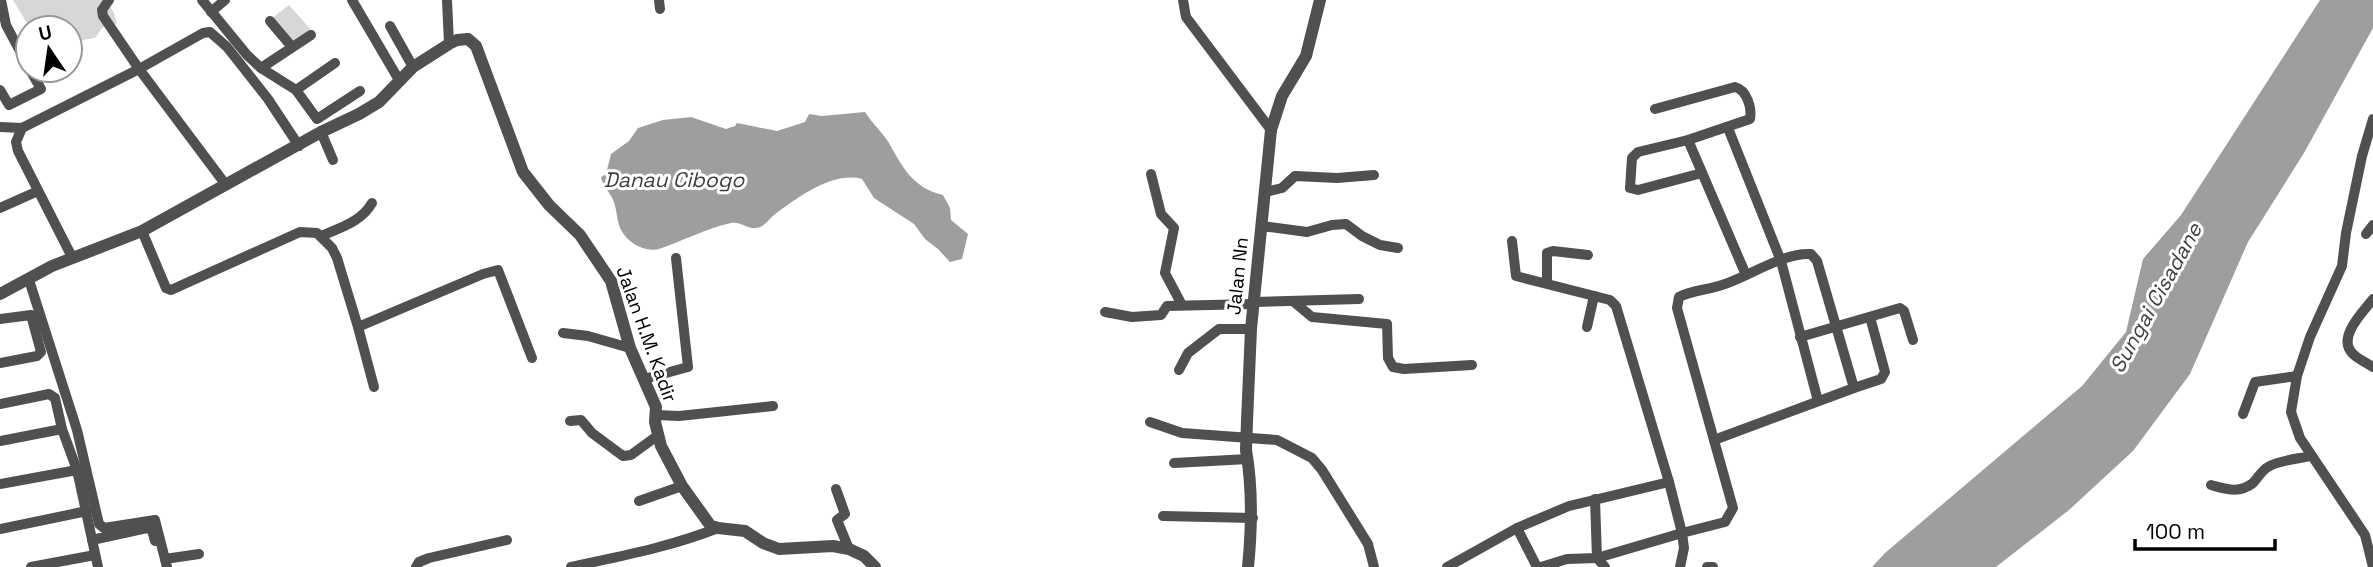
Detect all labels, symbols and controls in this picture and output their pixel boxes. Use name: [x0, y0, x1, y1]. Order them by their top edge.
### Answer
north arrow: [14, 14, 84, 84]
text: U: [36, 19, 54, 47]
water label: Danau Cibogo: [604, 166, 745, 193]
water label: Sungai Cisadane: [2103, 217, 2209, 377]
street label: Jalan Nn: [1221, 236, 1254, 316]
street label: Jalan H.M. Kadir: [610, 263, 683, 406]
scale bar: [2135, 508, 2275, 552]
text: 100 m: [2146, 518, 2205, 545]

